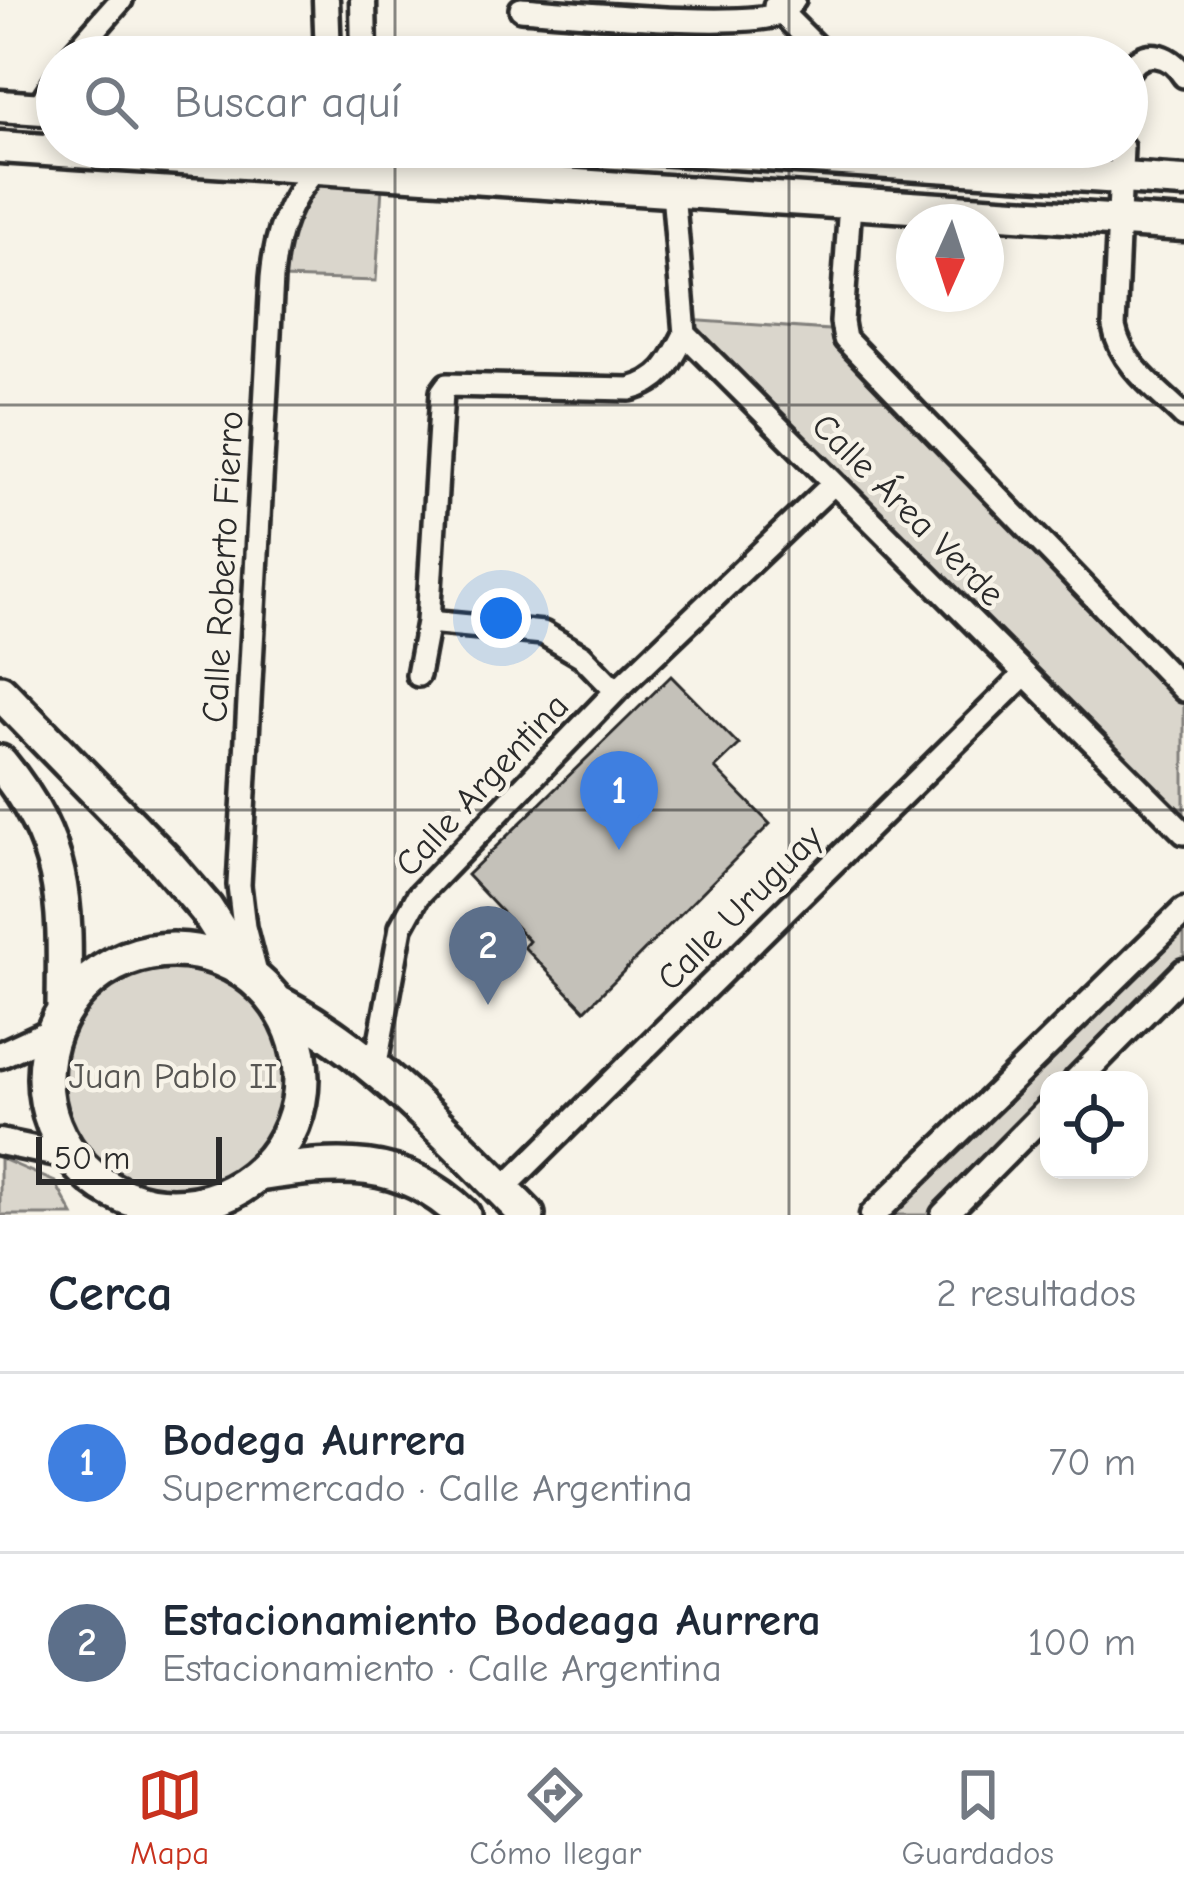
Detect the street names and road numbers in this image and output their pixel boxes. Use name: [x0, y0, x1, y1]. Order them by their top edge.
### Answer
street label: Calle Área Verde: [803, 405, 1013, 615]
street label: Calle Roberto Fierro: [194, 410, 252, 724]
street label: Calle Argentina: [387, 685, 577, 885]
street label: Calle Uruguay: [649, 816, 832, 999]

